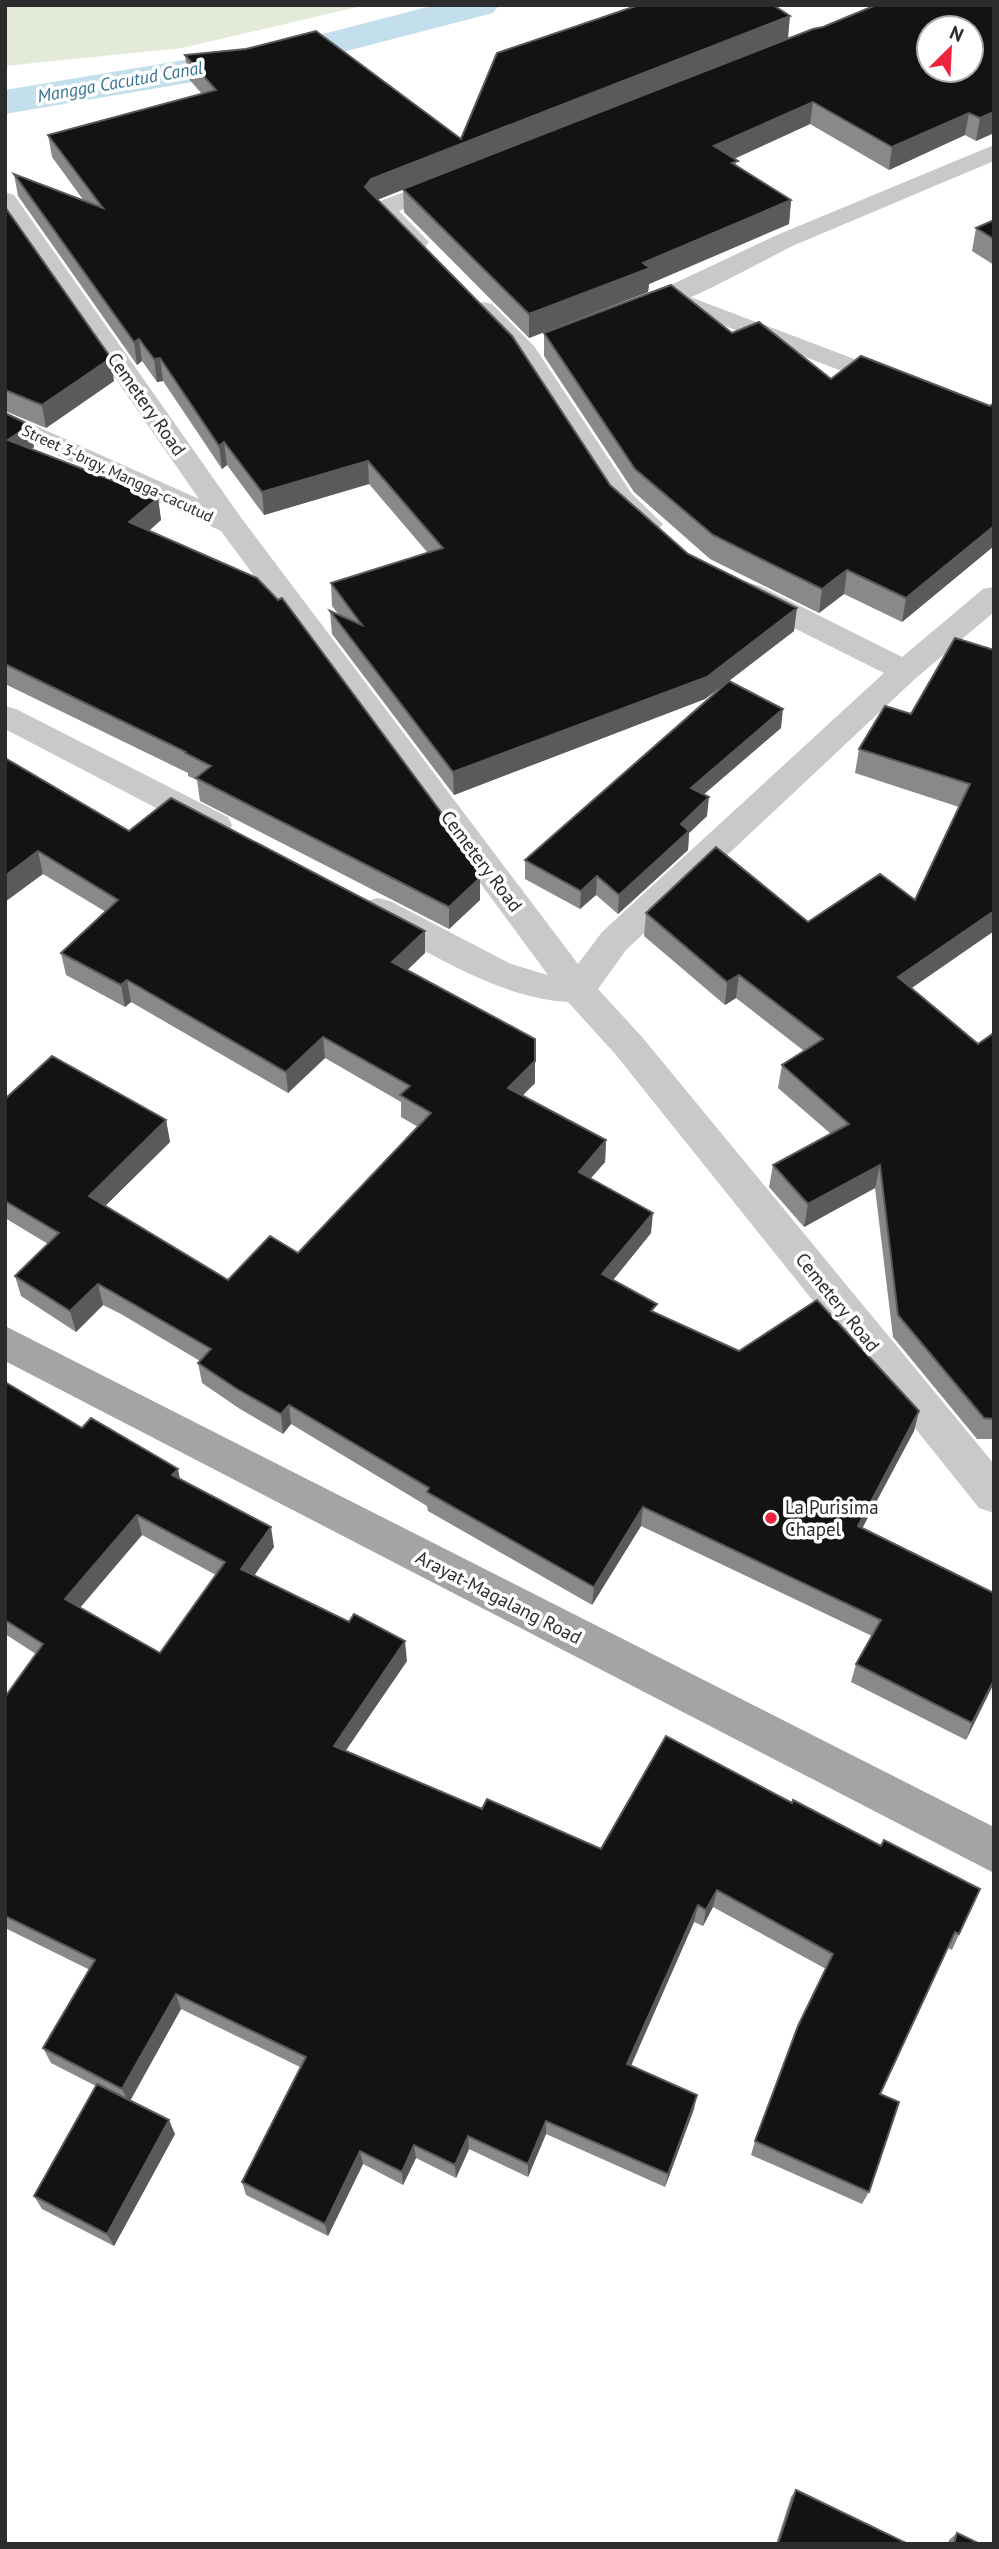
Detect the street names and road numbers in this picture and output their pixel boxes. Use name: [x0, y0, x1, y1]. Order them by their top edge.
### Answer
street label: Cemetery Road: [103, 348, 191, 460]
street label: Street 3-brgy. Mangga-cacutud: [19, 420, 217, 526]
street label: Cemetery Road: [436, 806, 528, 916]
street label: Cemetery Road: [791, 1248, 885, 1356]
street label: Arayat-Magalang Road: [412, 1545, 586, 1649]

